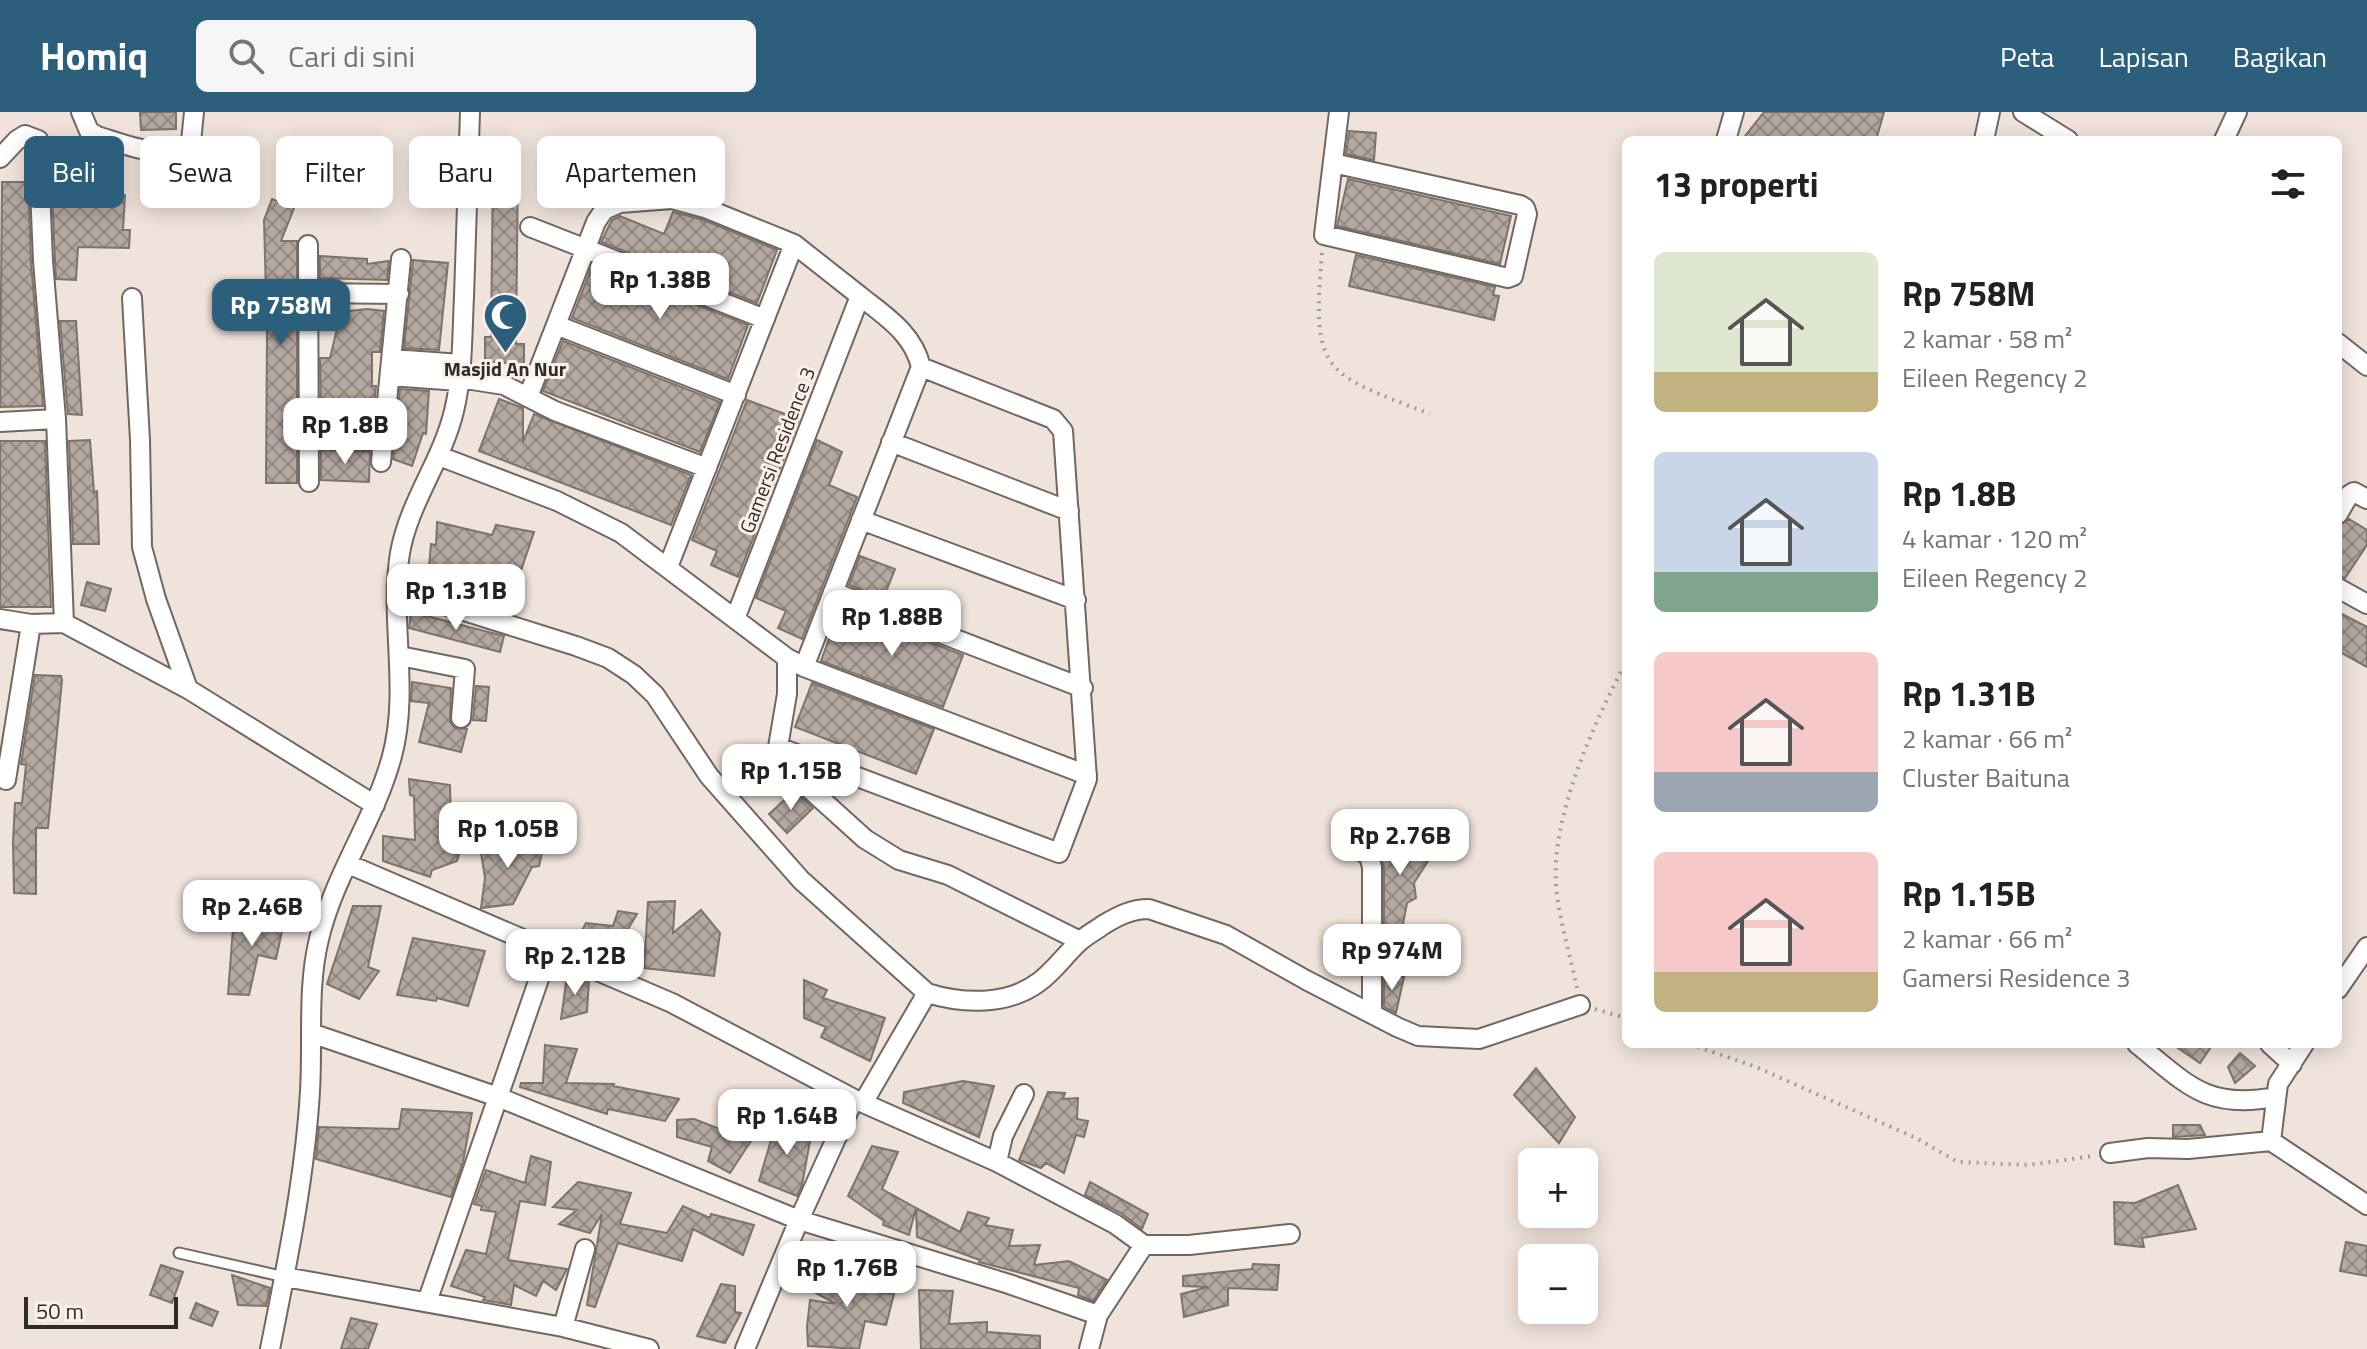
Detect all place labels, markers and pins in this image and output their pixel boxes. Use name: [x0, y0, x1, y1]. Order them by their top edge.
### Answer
pin: Rp 1.38B: [577, 253, 743, 321]
pin: Rp 758M: [207, 279, 355, 347]
mosque icon: Masjid An Nur: [481, 292, 529, 355]
place label: Masjid An Nur: [444, 353, 567, 384]
pin: Rp 1.8B: [271, 398, 419, 466]
pin: Rp 1.31B: [373, 564, 539, 632]
pin: Rp 1.88B: [809, 590, 975, 658]
pin: Rp 1.15B: [708, 744, 874, 812]
pin: Rp 1.05B: [425, 802, 591, 870]
pin: Rp 2.76B: [1317, 809, 1483, 877]
pin: Rp 2.46B: [169, 880, 335, 948]
pin: Rp 974M: [1318, 924, 1466, 992]
pin: Rp 2.12B: [492, 929, 658, 997]
pin: Rp 1.64B: [704, 1089, 870, 1157]
pin: Rp 1.76B: [764, 1241, 930, 1309]

